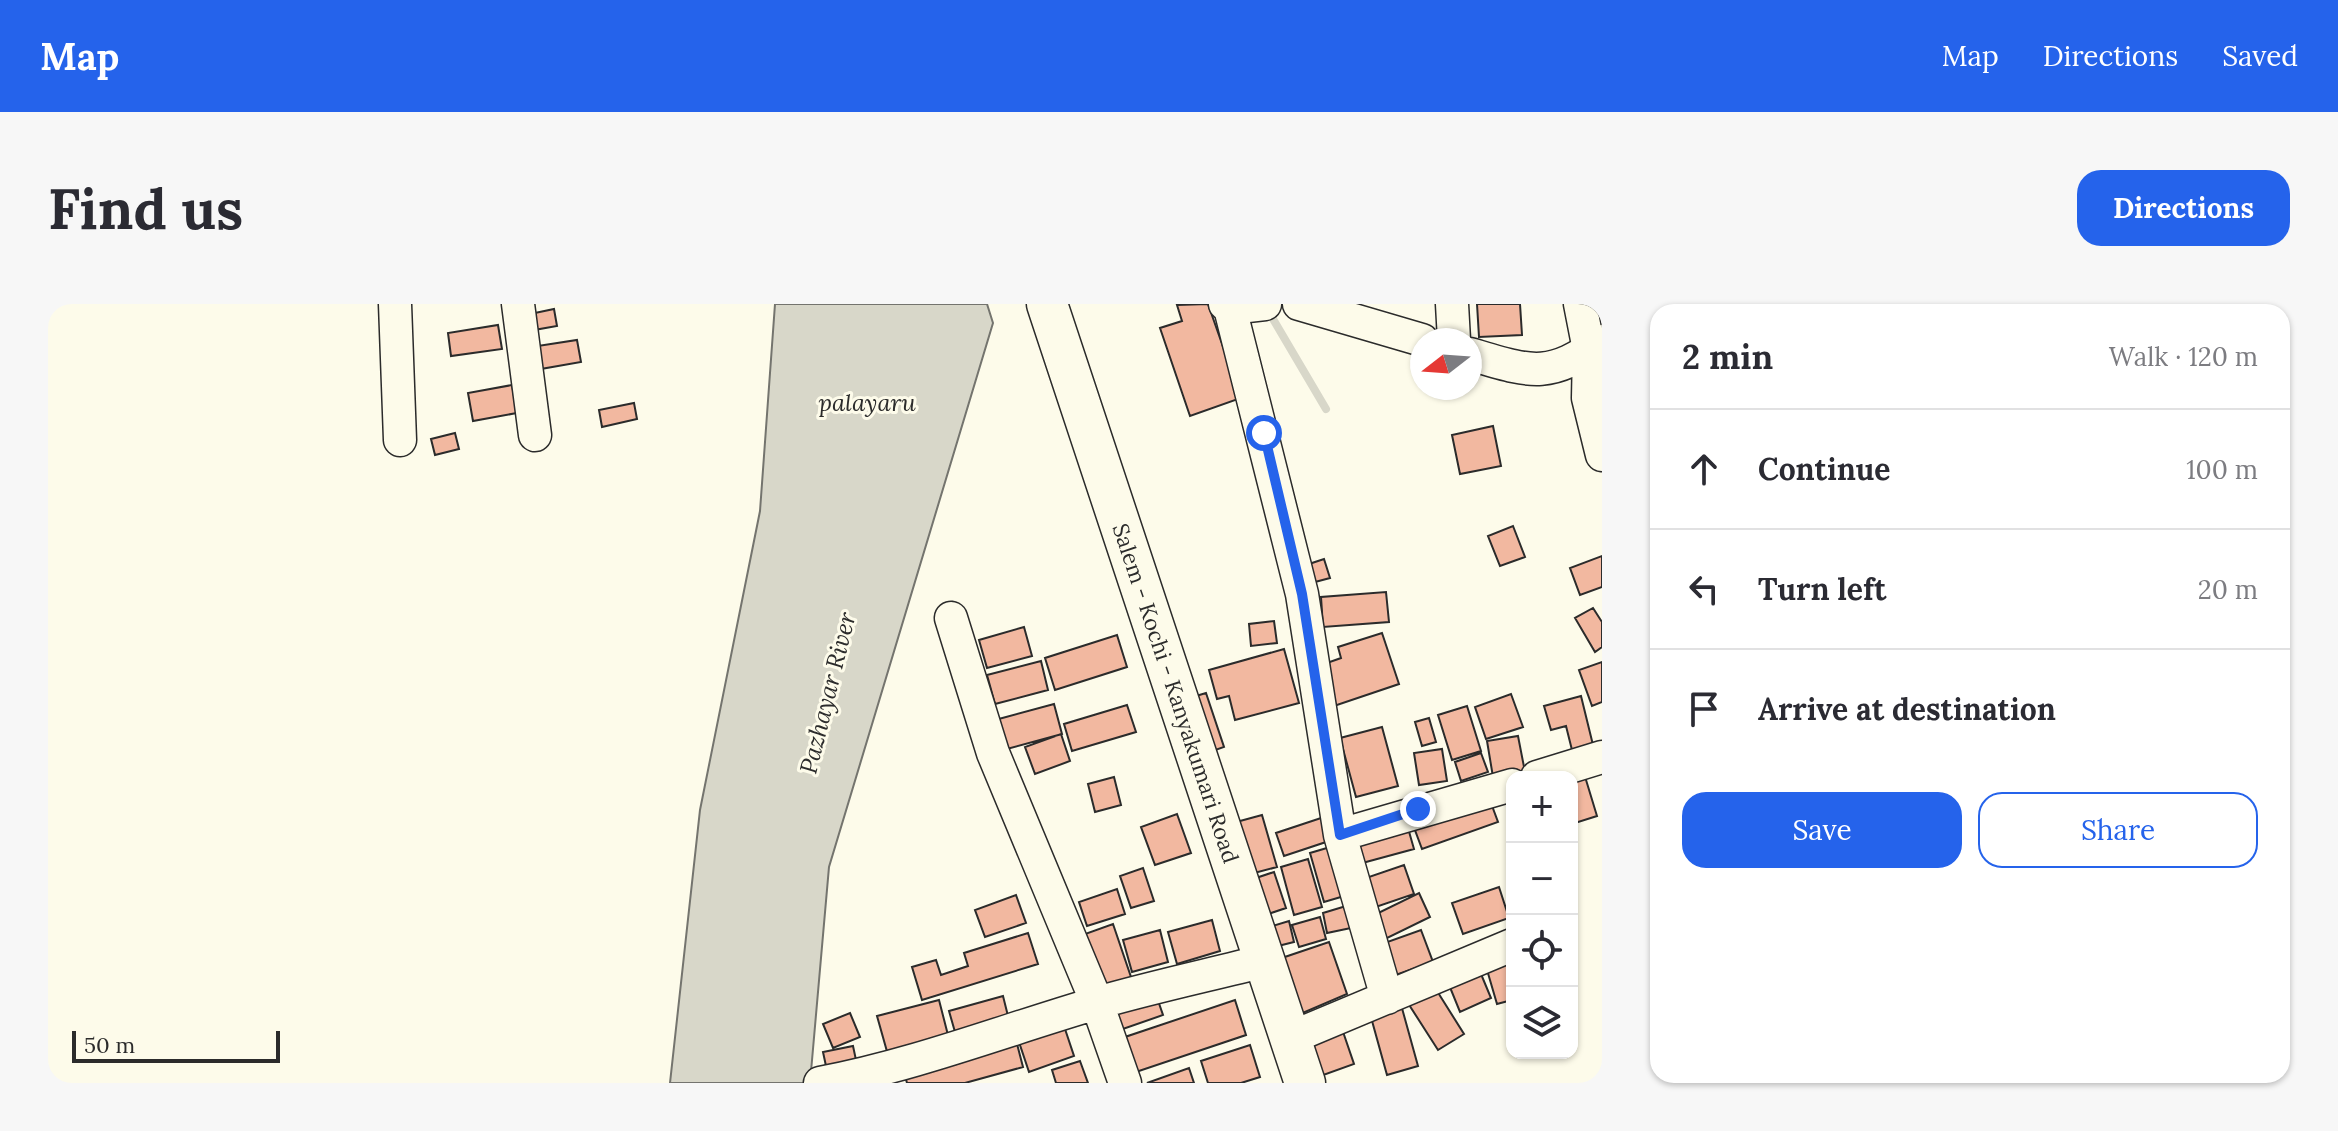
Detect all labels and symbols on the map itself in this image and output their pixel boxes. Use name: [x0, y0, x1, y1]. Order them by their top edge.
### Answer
north arrow: [1410, 328, 1482, 400]
water label: palayaru: [818, 387, 916, 418]
route start: [1246, 415, 1282, 451]
street label: Salem - Kochi - Kanyakumari Road: [1107, 520, 1245, 867]
water label: Pazhayar River: [792, 609, 863, 777]
route end: [1400, 791, 1436, 827]
scale bar: [72, 1027, 280, 1063]

